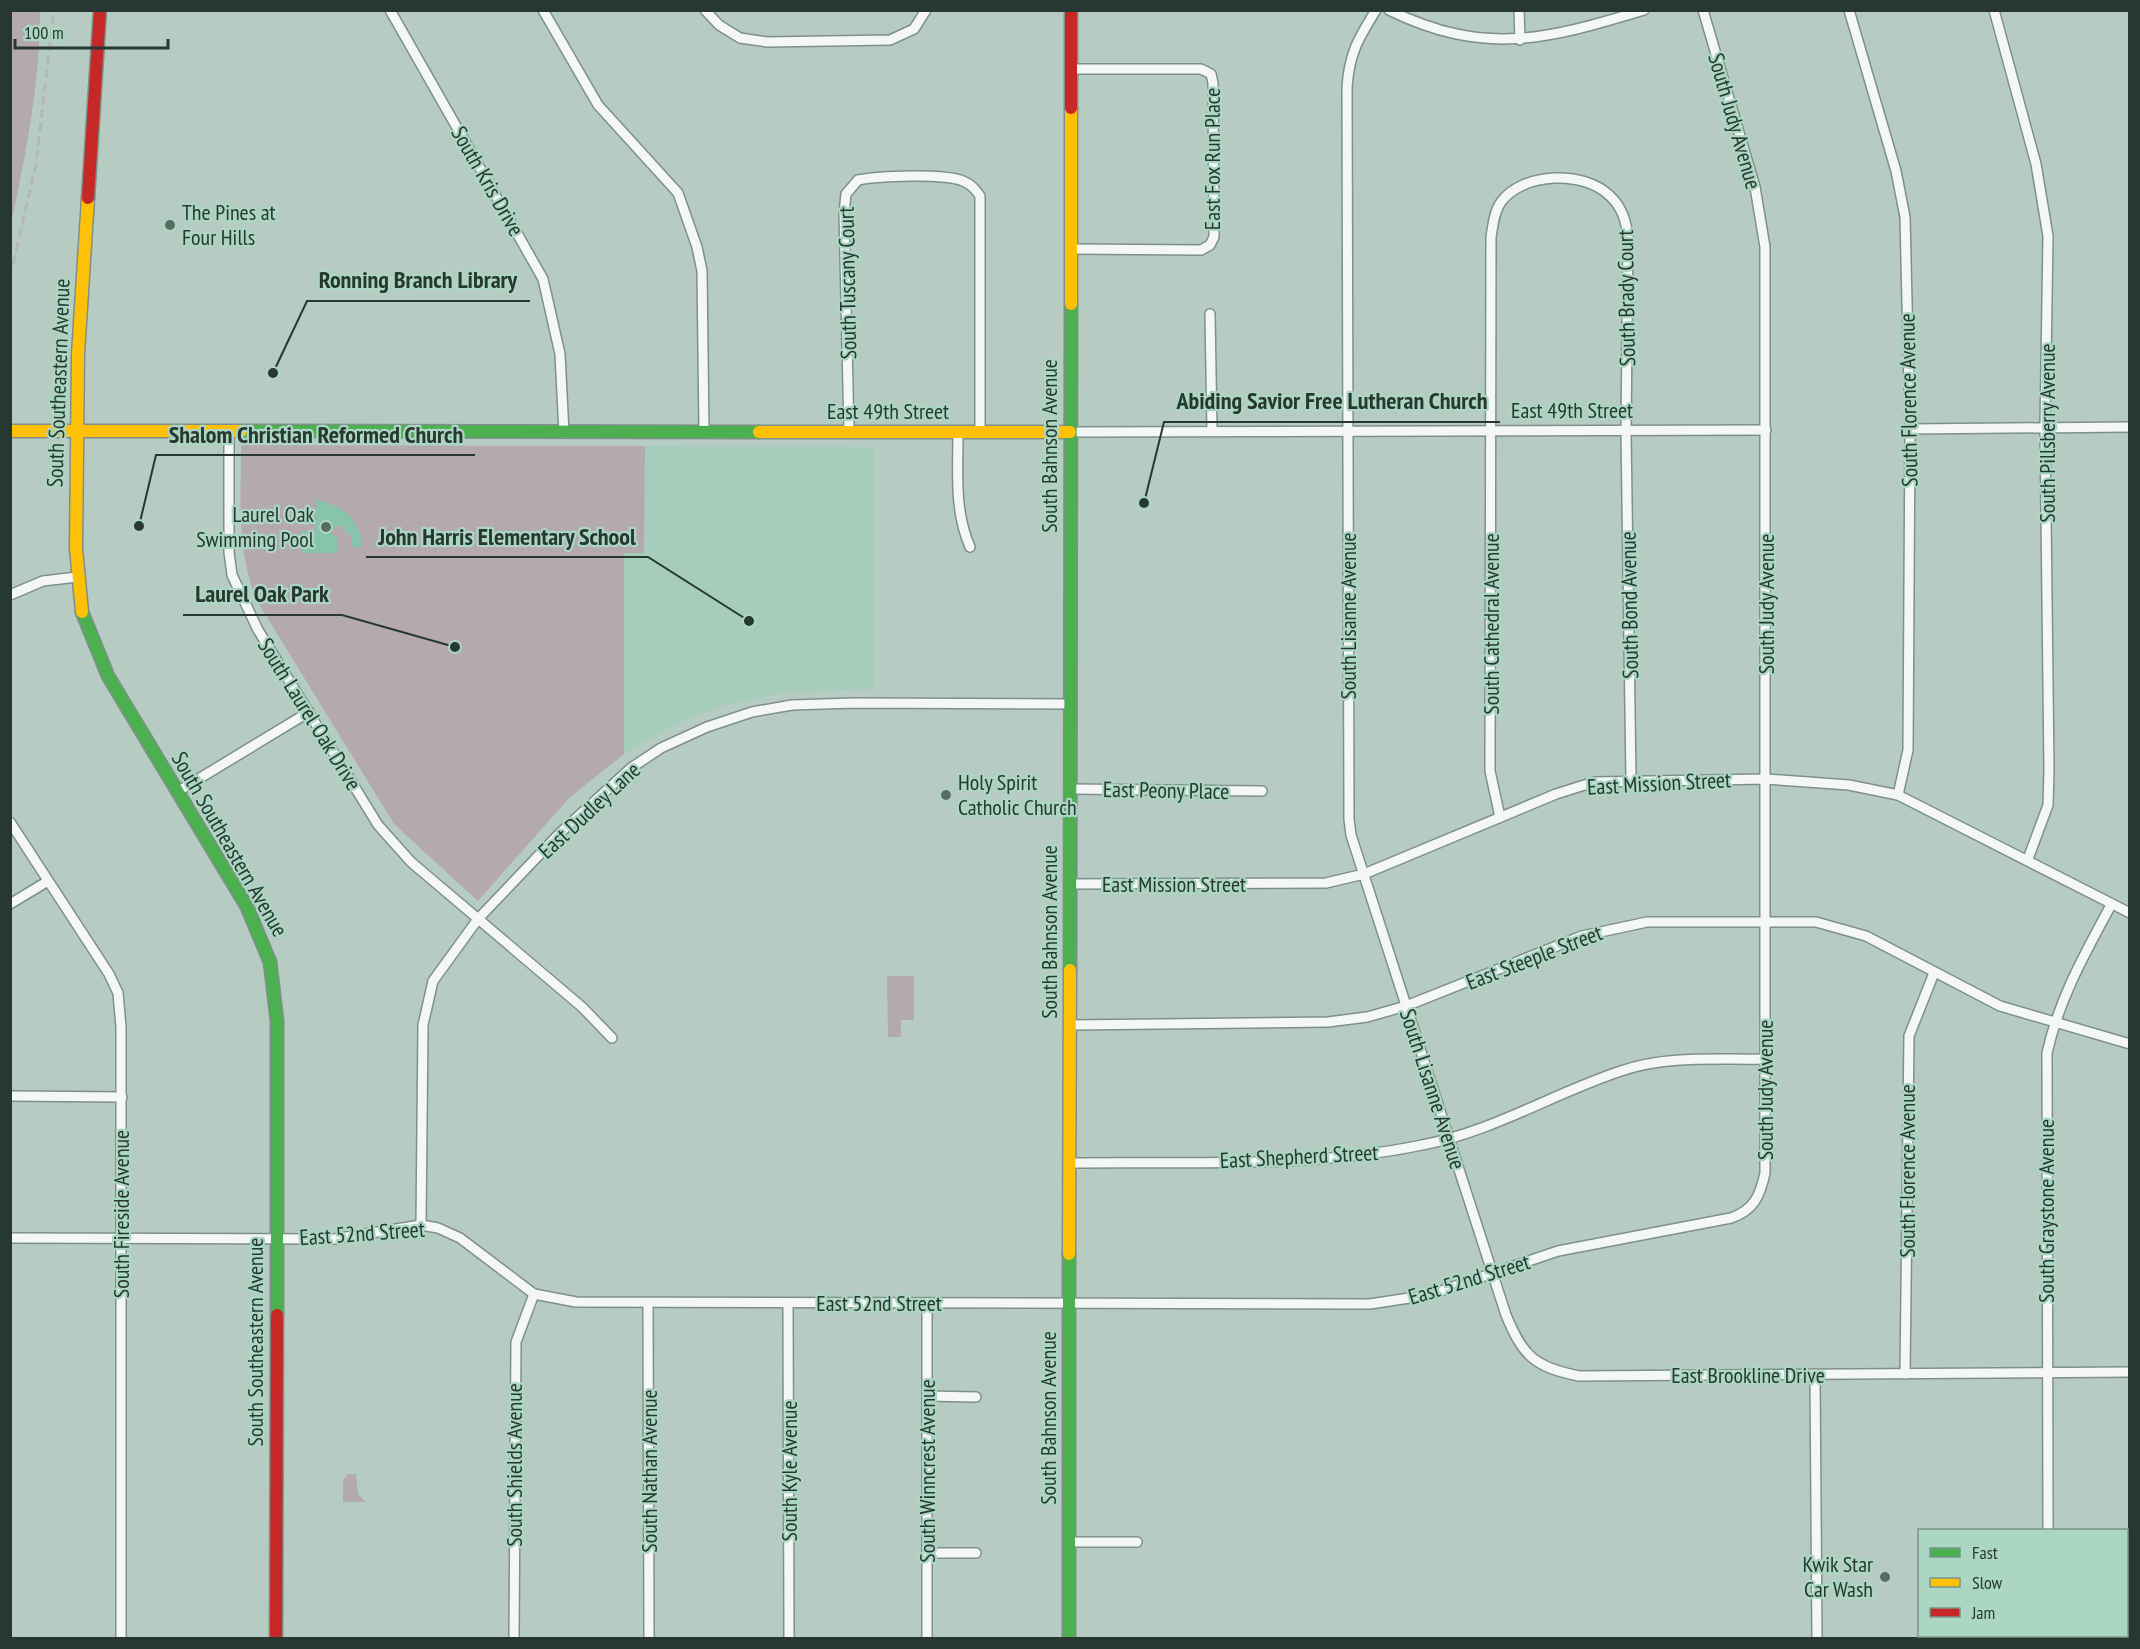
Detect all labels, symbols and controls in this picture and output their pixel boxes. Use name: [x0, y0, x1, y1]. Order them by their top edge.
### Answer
scale bar: [15, 12, 168, 50]
text: 100 m: [24, 21, 64, 44]
street label: South Judy Avenue: [1702, 50, 1768, 192]
street label: East Fox Run Place: [1198, 88, 1226, 230]
street label: South Kris Drive: [445, 121, 531, 241]
place label: The Pines at Four Hills: [182, 198, 276, 251]
street label: South Tuscany Court: [832, 206, 862, 360]
marker: The Pines at Four Hills: [163, 218, 177, 232]
street label: South Brady Court: [1611, 229, 1641, 367]
callout: Ronning Branch Library: [307, 259, 530, 301]
text: Ronning Branch Library: [319, 264, 518, 295]
street label: South Southeastern Avenue: [40, 278, 76, 488]
street label: South Florence Avenue: [1892, 313, 1924, 487]
street label: South Pillsberry Avenue: [2033, 343, 2061, 523]
street label: South Bahnson Avenue: [1035, 359, 1063, 533]
callout: Abiding Savior Free Lutheran Church: [1164, 380, 1500, 422]
text: Abiding Savior Free Lutheran Church: [1176, 385, 1488, 416]
street label: East 49th Street: [1511, 396, 1633, 424]
street label: East 49th Street: [827, 397, 949, 425]
callout: Shalom Christian Reformed Church: [156, 413, 475, 455]
text: Shalom Christian Reformed Church: [169, 419, 463, 450]
place label: Laurel Oak Swimming Pool: [196, 500, 315, 553]
callout: John Harris Elementary School: [366, 515, 648, 557]
marker: Laurel Oak Swimming Pool: [319, 520, 333, 534]
text: John Harris Elementary School: [377, 521, 636, 552]
street label: South Bond Avenue: [1614, 531, 1644, 679]
street label: South Lisanne Avenue: [1334, 532, 1362, 700]
street label: South Cathedral Avenue: [1477, 533, 1505, 715]
street label: South Judy Avenue: [1752, 534, 1780, 674]
callout: Laurel Oak Park: [183, 573, 342, 615]
text: Laurel Oak Park: [195, 578, 329, 609]
street label: South Laurel Oak Drive: [252, 633, 368, 795]
street label: South Southeastern Avenue: [166, 747, 294, 941]
street label: East Dudley Lane: [532, 756, 646, 864]
street label: East Mission Street: [1586, 765, 1732, 801]
place label: Holy Spirit Catholic Church: [958, 768, 1077, 821]
street label: East Peony Place: [1103, 775, 1229, 805]
marker: Holy Spirit Catholic Church: [939, 788, 953, 802]
street label: South Bahnson Avenue: [1035, 845, 1063, 1019]
street label: East Mission Street: [1102, 870, 1246, 898]
street label: East Steeple Street: [1462, 918, 1606, 996]
street label: South Lisanne Avenue: [1394, 1005, 1472, 1173]
street label: South Judy Avenue: [1751, 1020, 1779, 1160]
street label: South Florence Avenue: [1893, 1084, 1921, 1258]
street label: South Graystone Avenue: [2032, 1119, 2060, 1303]
street label: South Fireside Avenue: [107, 1130, 135, 1298]
street label: East Shepherd Street: [1219, 1138, 1379, 1174]
street label: East 52nd Street: [298, 1215, 426, 1251]
street label: South Southeastern Avenue: [241, 1238, 269, 1446]
street label: East 52nd Street: [1405, 1247, 1533, 1311]
street label: East 52nd Street: [816, 1289, 942, 1317]
street label: South Bahnson Avenue: [1034, 1331, 1062, 1505]
street label: East Brookline Drive: [1671, 1361, 1825, 1389]
street label: South Winncrest Avenue: [913, 1379, 941, 1563]
street label: South Shields Avenue: [500, 1383, 528, 1547]
street label: South Nathan Avenue: [635, 1389, 663, 1553]
street label: South Kyle Avenue: [775, 1401, 803, 1541]
legend: [1918, 1529, 2128, 1637]
text: Fast: [1972, 1541, 1998, 1564]
place label: Kwik Star Car Wash: [1802, 1550, 1873, 1603]
marker: Kwik Star Car Wash: [1878, 1570, 1892, 1584]
text: Slow: [1972, 1571, 2003, 1594]
text: Jam: [1971, 1601, 1995, 1624]

